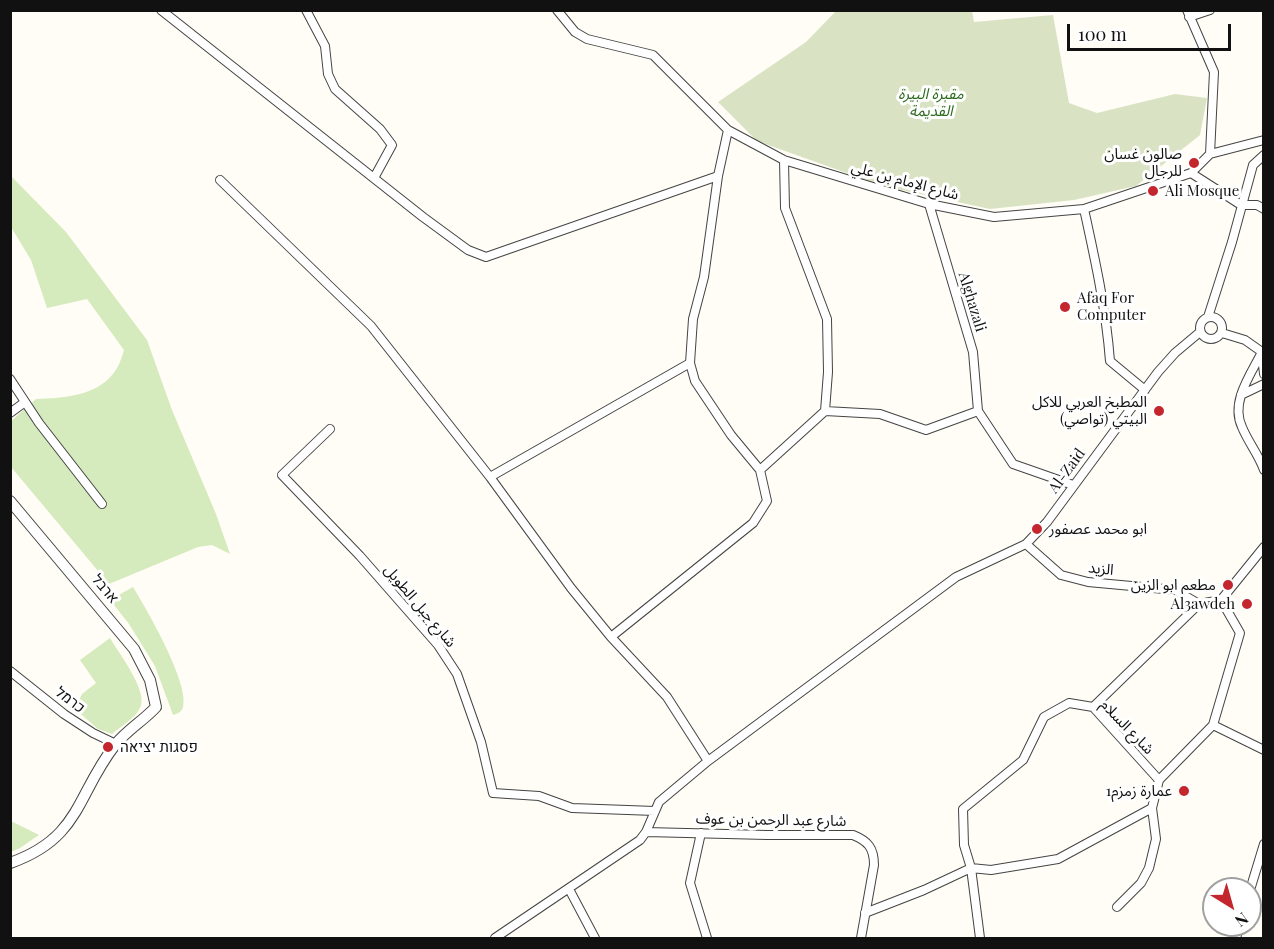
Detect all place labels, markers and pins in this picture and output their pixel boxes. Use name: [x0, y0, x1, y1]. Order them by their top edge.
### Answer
place label: صالون غسان للرجال: [1104, 145, 1182, 180]
marker: صالون غسان للرجال: [1187, 156, 1201, 170]
place label: Ali Mosque: [1165, 182, 1239, 200]
marker: Ali Mosque: [1146, 184, 1160, 198]
place label: Afaq For Computer: [1077, 289, 1146, 324]
marker: Afaq For Computer: [1058, 300, 1072, 314]
place label: المطبخ العربي للاكل البيتي (تواصي): [1032, 393, 1147, 428]
marker: المطبخ العربي للاكل البيتي (تواصي): [1152, 404, 1166, 418]
place label: ابو محمد عصفور: [1049, 520, 1147, 538]
marker: ابو محمد عصفور: [1030, 522, 1044, 536]
place label: مطعم ابو الزين: [1131, 576, 1216, 594]
marker: مطعم ابو الزين: [1221, 578, 1235, 592]
place label: Al3awdeh: [1171, 595, 1235, 613]
marker: Al3awdeh: [1240, 597, 1254, 611]
place label: פסגות יציאה: [120, 738, 198, 756]
marker: פסגות יציאה: [101, 740, 115, 754]
place label: عمارة زمزم1: [1106, 782, 1172, 800]
marker: عمارة زمزم1: [1177, 784, 1191, 798]

